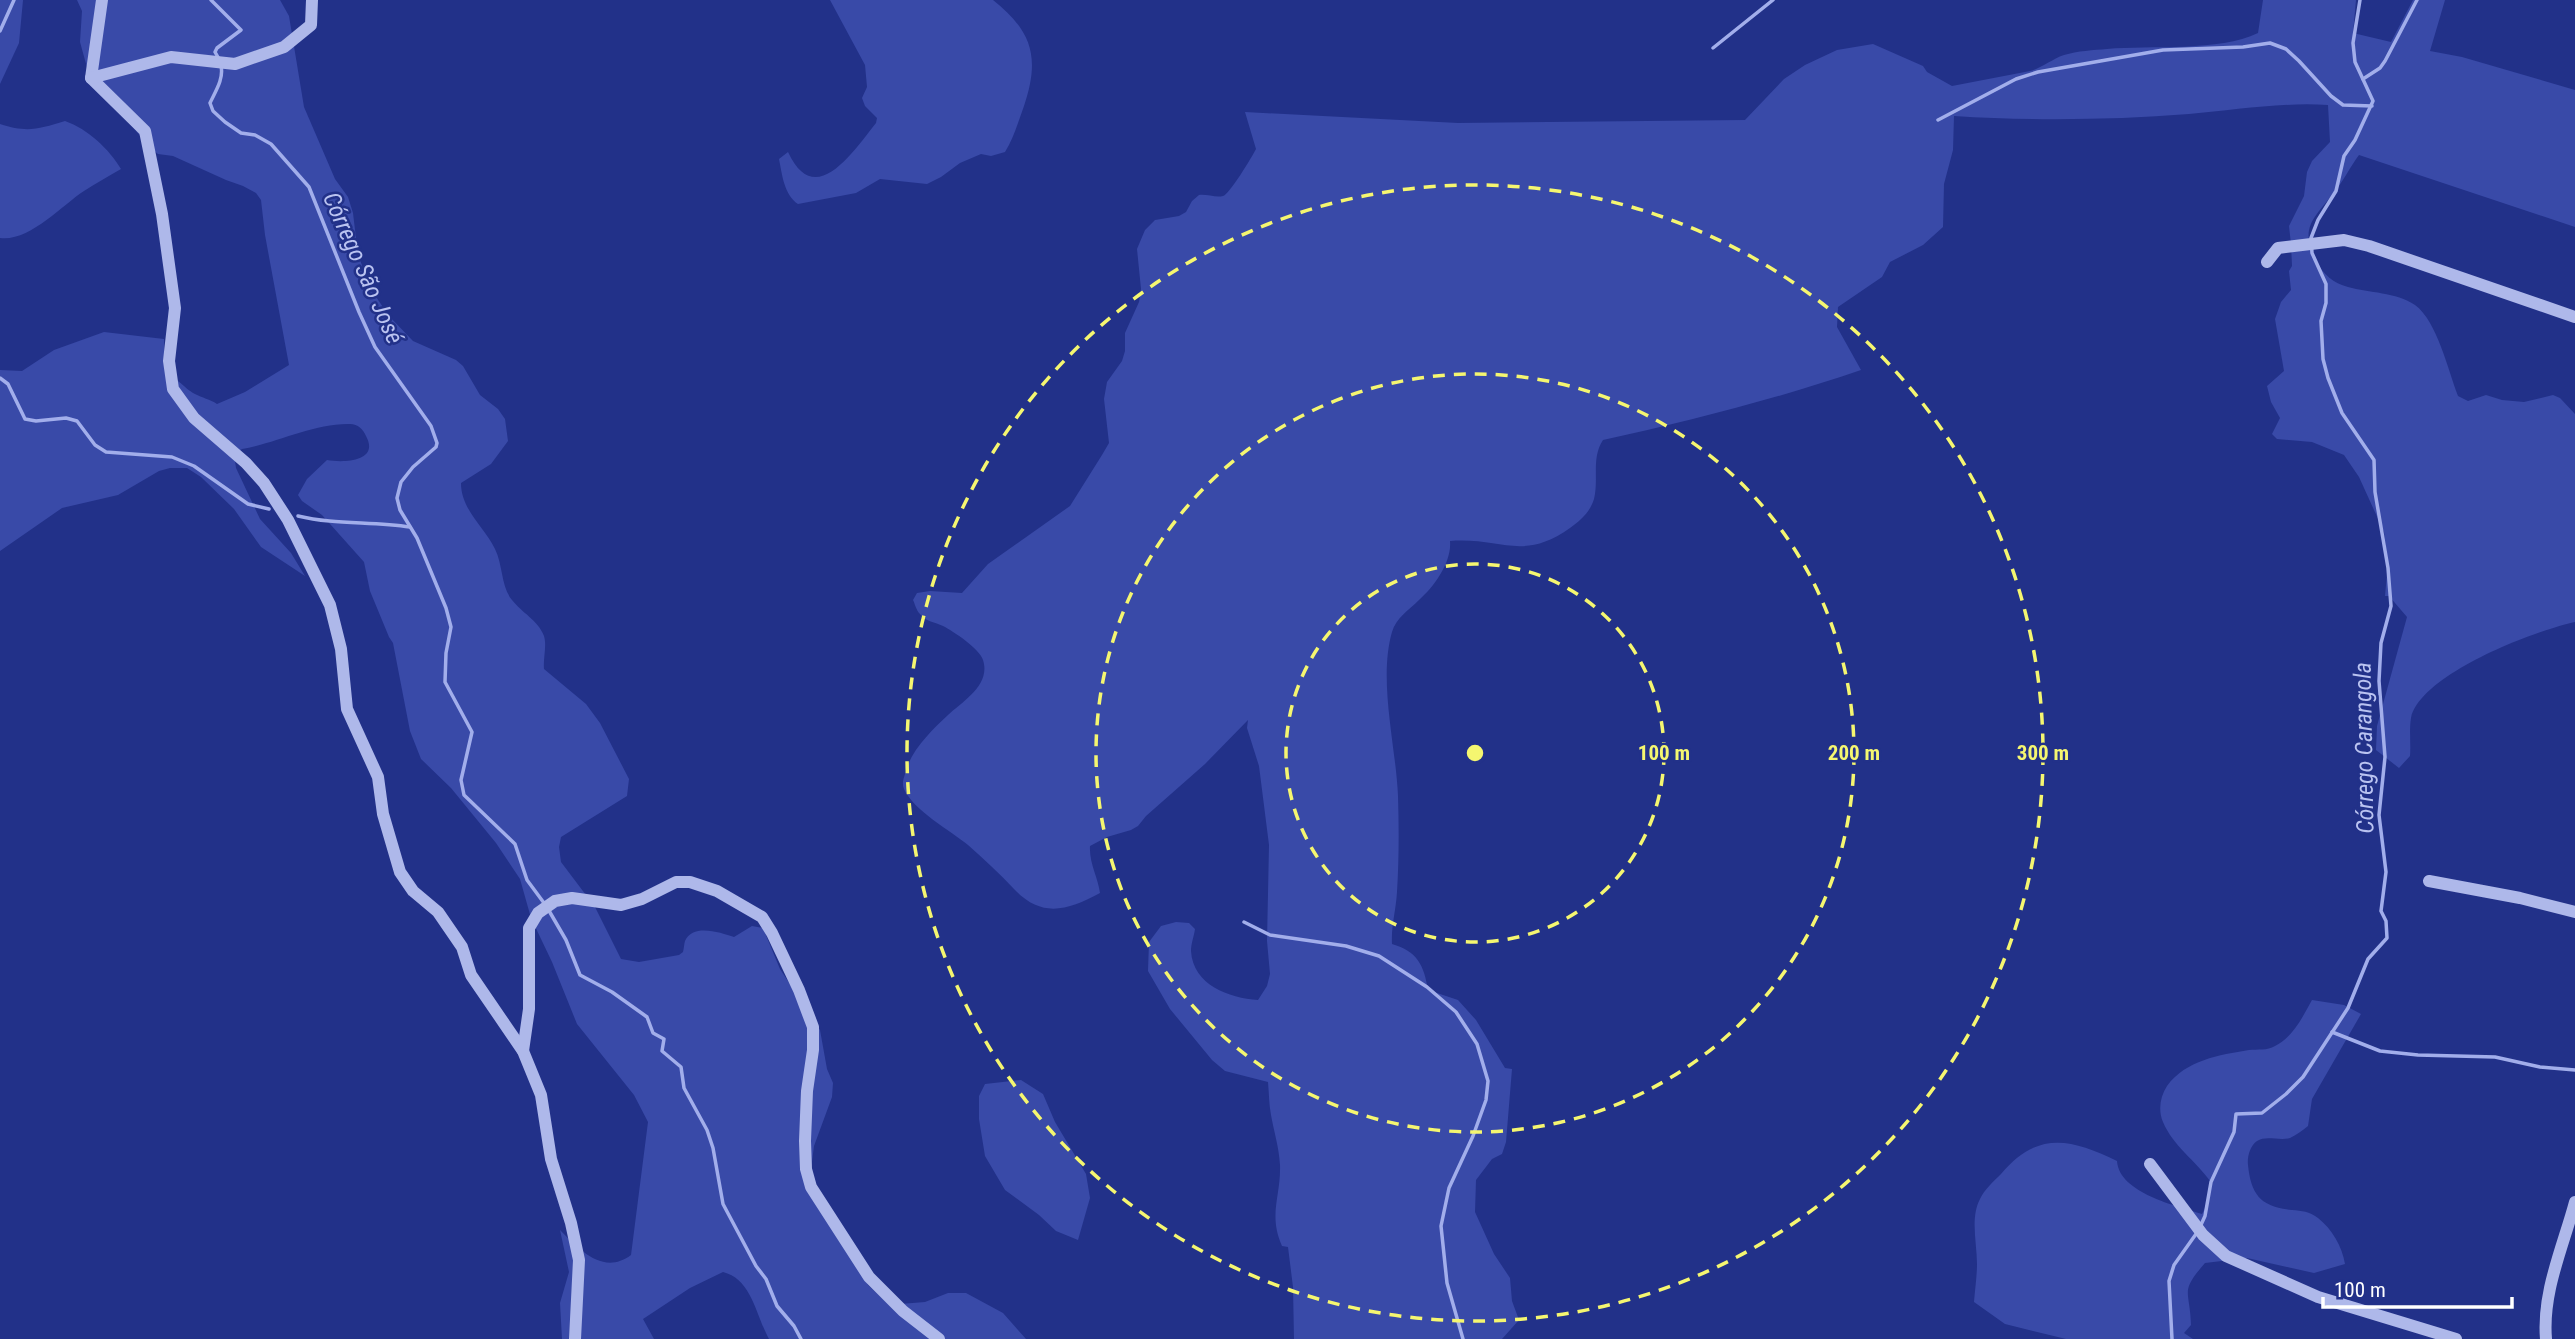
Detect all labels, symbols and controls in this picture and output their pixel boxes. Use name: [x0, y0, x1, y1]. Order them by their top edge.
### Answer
water label: Córrego São José: [317, 188, 409, 348]
water label: Córrego Carangola: [2349, 662, 2379, 834]
centre of rings: [1463, 741, 1487, 765]
text: 100 m: [1638, 741, 1690, 765]
text: 200 m: [1828, 741, 1880, 765]
text: 300 m: [2017, 741, 2069, 765]
scale bar: [2323, 1266, 2512, 1310]
text: 100 m: [2334, 1278, 2386, 1302]

